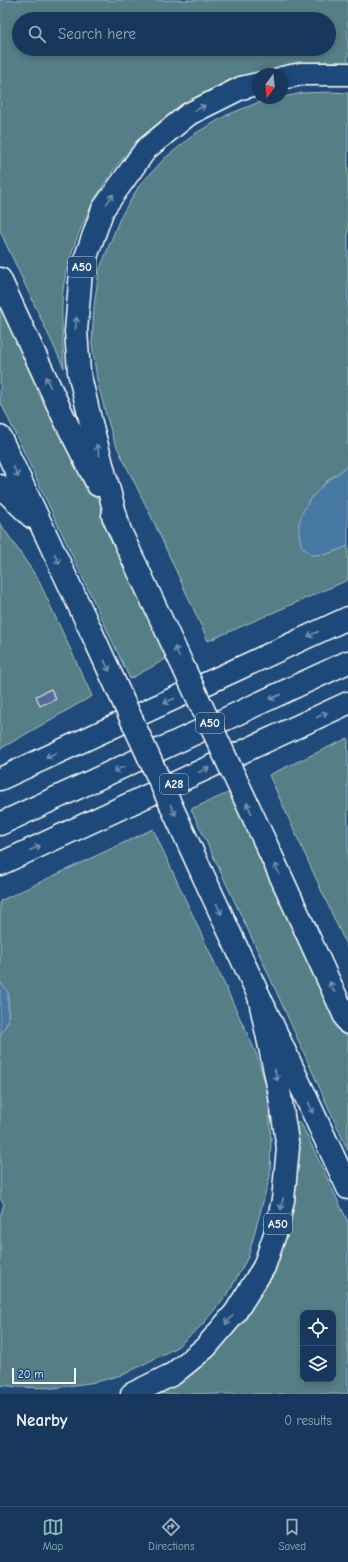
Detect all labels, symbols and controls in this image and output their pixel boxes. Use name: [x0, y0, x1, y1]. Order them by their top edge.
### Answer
search box: [12, 12, 336, 56]
icon: search: [26, 23, 48, 45]
text: Search here: [58, 25, 136, 43]
north arrow: [252, 68, 288, 104]
one-way arrow: [194, 103, 206, 111]
one-way arrow: [106, 194, 115, 205]
road number: A50: [68, 257, 96, 277]
one-way arrow: [73, 316, 80, 329]
one-way arrow: [44, 377, 51, 389]
one-way arrow: [94, 444, 101, 457]
one-way arrow: [13, 466, 20, 478]
one-way arrow: [54, 553, 61, 565]
one-way arrow: [307, 631, 319, 638]
one-way arrow: [173, 647, 180, 659]
one-way arrow: [104, 660, 111, 672]
one-way arrow: [269, 693, 281, 701]
one-way arrow: [164, 697, 176, 705]
one-way arrow: [316, 711, 328, 718]
road number: A50: [196, 713, 224, 733]
one-way arrow: [46, 752, 58, 759]
one-way arrow: [113, 766, 125, 773]
one-way arrow: [198, 766, 210, 773]
road number: A28: [160, 774, 188, 794]
one-way arrow: [245, 803, 252, 815]
one-way arrow: [170, 804, 177, 816]
one-way arrow: [29, 844, 41, 851]
one-way arrow: [273, 863, 280, 875]
one-way arrow: [215, 902, 223, 914]
one-way arrow: [328, 981, 335, 993]
one-way arrow: [272, 1068, 280, 1081]
one-way arrow: [308, 1101, 315, 1113]
one-way arrow: [278, 1197, 286, 1210]
road number: A50: [264, 1214, 292, 1234]
map controls: [300, 1310, 336, 1382]
button: locate: [300, 1310, 336, 1346]
one-way arrow: [224, 1315, 233, 1326]
button: layers: [300, 1346, 336, 1382]
scale bar: [12, 1366, 76, 1385]
text: 20 m: [18, 1368, 43, 1381]
text: Nearby: [16, 1411, 67, 1430]
text: 0 results: [284, 1413, 332, 1428]
tab: Map: [42, 1516, 64, 1553]
tab: Directions: [148, 1516, 195, 1553]
tab: Saved: [279, 1516, 306, 1553]

